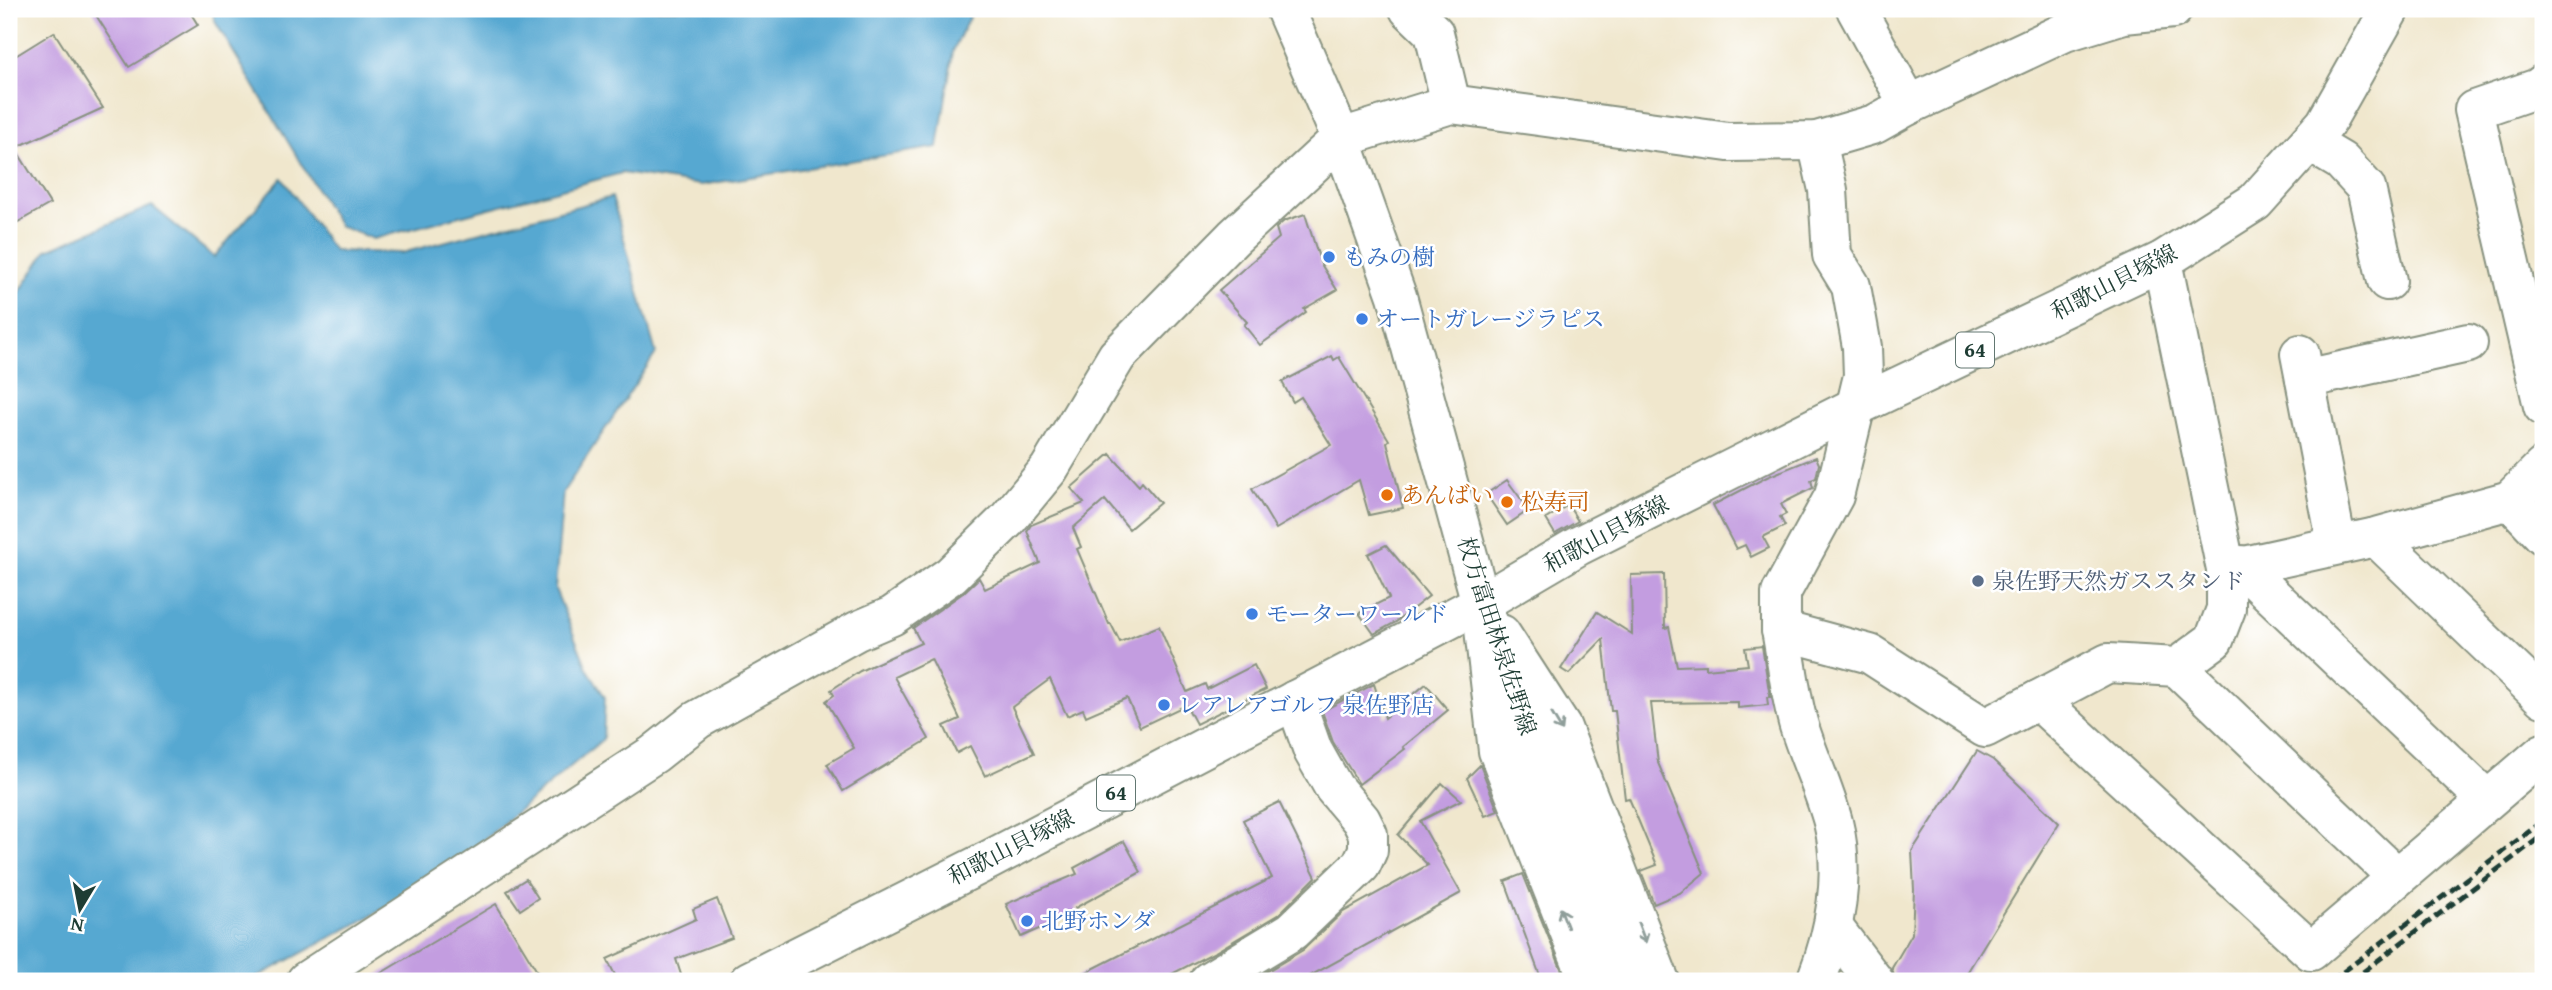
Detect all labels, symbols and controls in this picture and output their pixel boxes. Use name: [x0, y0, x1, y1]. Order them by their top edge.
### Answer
street label: 和歌山貝塚線: [2045, 236, 2183, 328]
place label: もみの樹: [1343, 240, 1435, 273]
marker: もみの樹: [1321, 249, 1337, 265]
place label: オートガレージラピス: [1376, 302, 1605, 335]
marker: オートガレージラピス: [1354, 311, 1370, 327]
road number: 64: [1956, 332, 1994, 368]
place label: あんばい: [1401, 478, 1493, 511]
place label: 松寿司: [1521, 485, 1590, 518]
marker: あんばい: [1379, 487, 1395, 503]
street label: 和歌山貝塚線: [1537, 487, 1674, 581]
marker: 松寿司: [1499, 494, 1515, 510]
street label: 枚方富田林泉佐野線: [1450, 532, 1545, 739]
place label: 泉佐野天然ガススタンド: [1992, 564, 2245, 597]
marker: 泉佐野天然ガススタンド: [1970, 573, 1986, 589]
place label: モーターワールド: [1266, 597, 1449, 630]
marker: モーターワールド: [1244, 606, 1260, 622]
place label: レアレアゴルフ 泉佐野店: [1178, 688, 1434, 721]
marker: レアレアゴルフ 泉佐野店: [1156, 697, 1172, 713]
one-way arrow: [1551, 711, 1565, 731]
road number: 64: [1097, 776, 1135, 810]
street label: 和歌山貝塚線: [942, 801, 1080, 893]
north arrow: [46, 874, 116, 944]
place label: 北野ホンダ: [1041, 904, 1155, 937]
one-way arrow: [1556, 907, 1569, 929]
text: N: [68, 911, 86, 941]
marker: 北野ホンダ: [1019, 913, 1035, 929]
one-way arrow: [1636, 922, 1649, 943]

